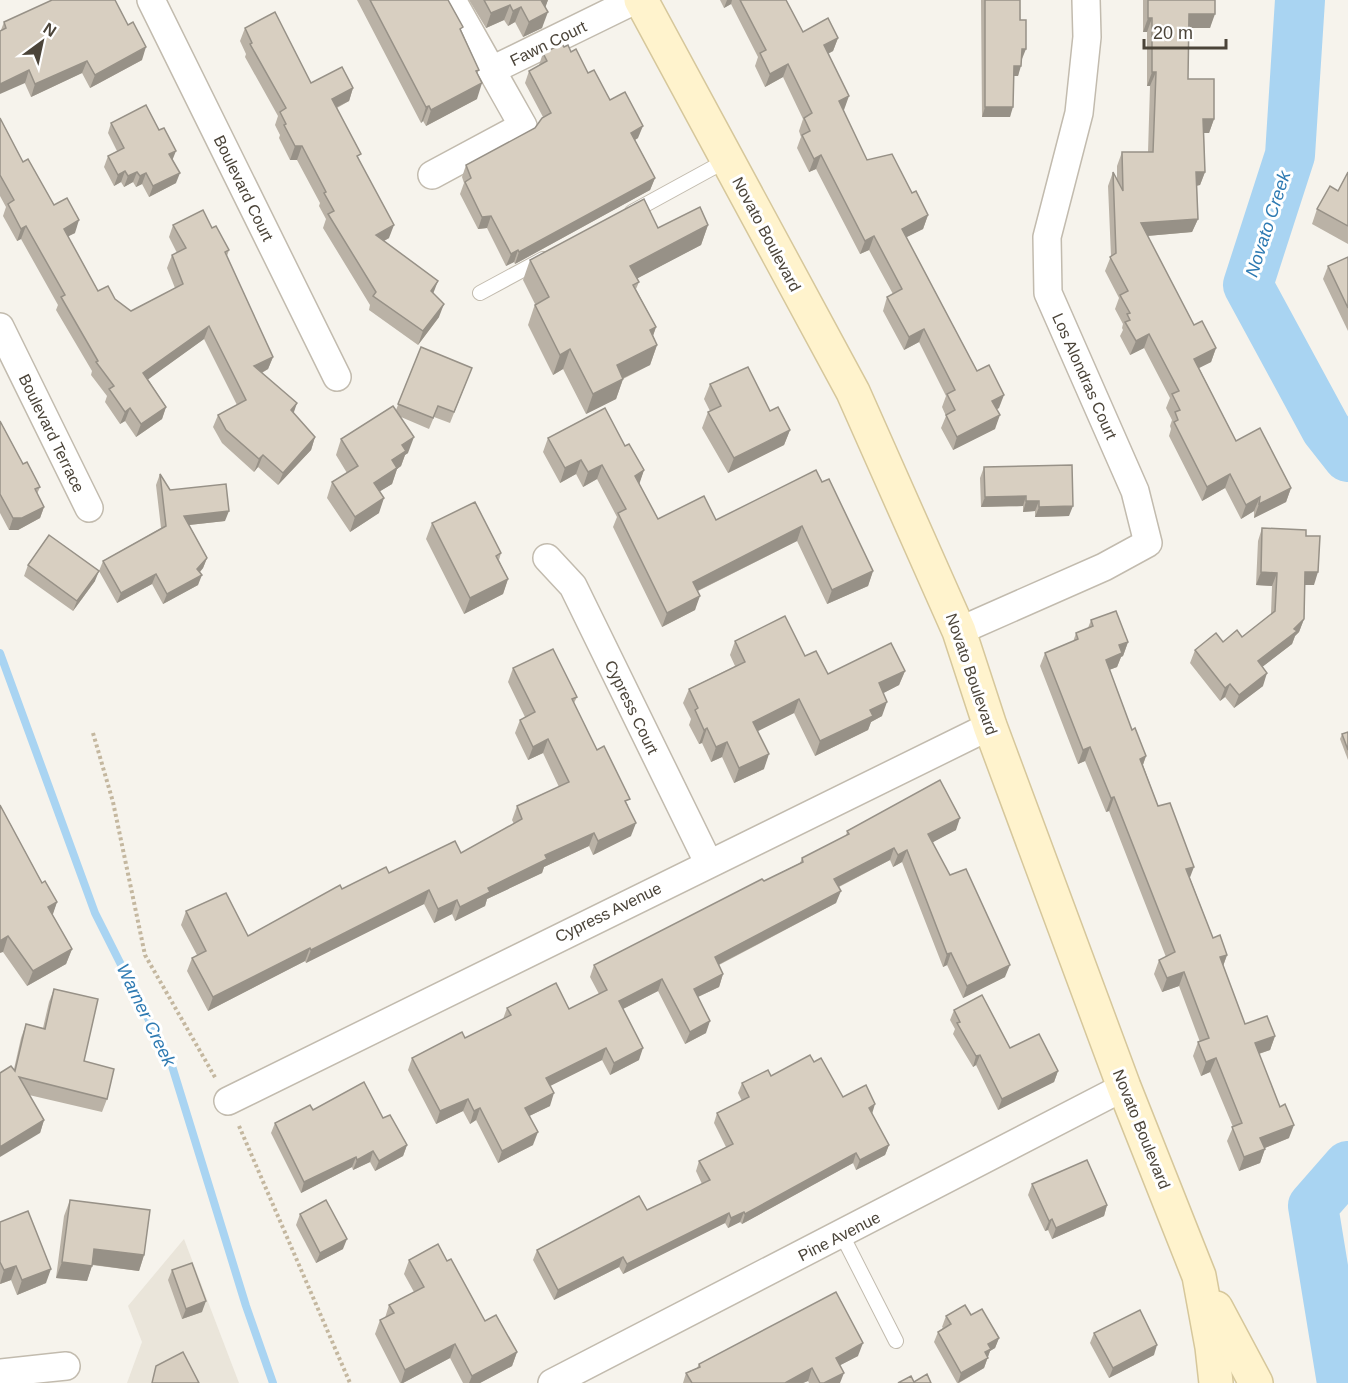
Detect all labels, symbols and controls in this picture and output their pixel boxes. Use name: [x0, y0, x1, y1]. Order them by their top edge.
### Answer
north arrow: [12, 12, 72, 72]
scale bar: [1144, 12, 1226, 50]
street label: Fawn Court: [507, 17, 590, 69]
text: N: [40, 20, 59, 40]
text: 20 m: [1153, 23, 1193, 43]
street label: Boulevard Court: [211, 133, 277, 244]
water label: Novato Creek: [1241, 168, 1295, 279]
street label: Novato Boulevard: [729, 174, 804, 294]
street label: Los Alondras Court: [1049, 311, 1120, 442]
street label: Boulevard Terrace: [16, 371, 88, 495]
street label: Novato Boulevard: [943, 611, 1000, 737]
street label: Cypress Court: [601, 658, 662, 757]
street label: Cypress Avenue: [552, 879, 664, 946]
water label: Warner Creek: [113, 960, 180, 1070]
street label: Novato Boulevard: [1110, 1067, 1173, 1191]
street label: Pine Avenue: [795, 1208, 883, 1264]

